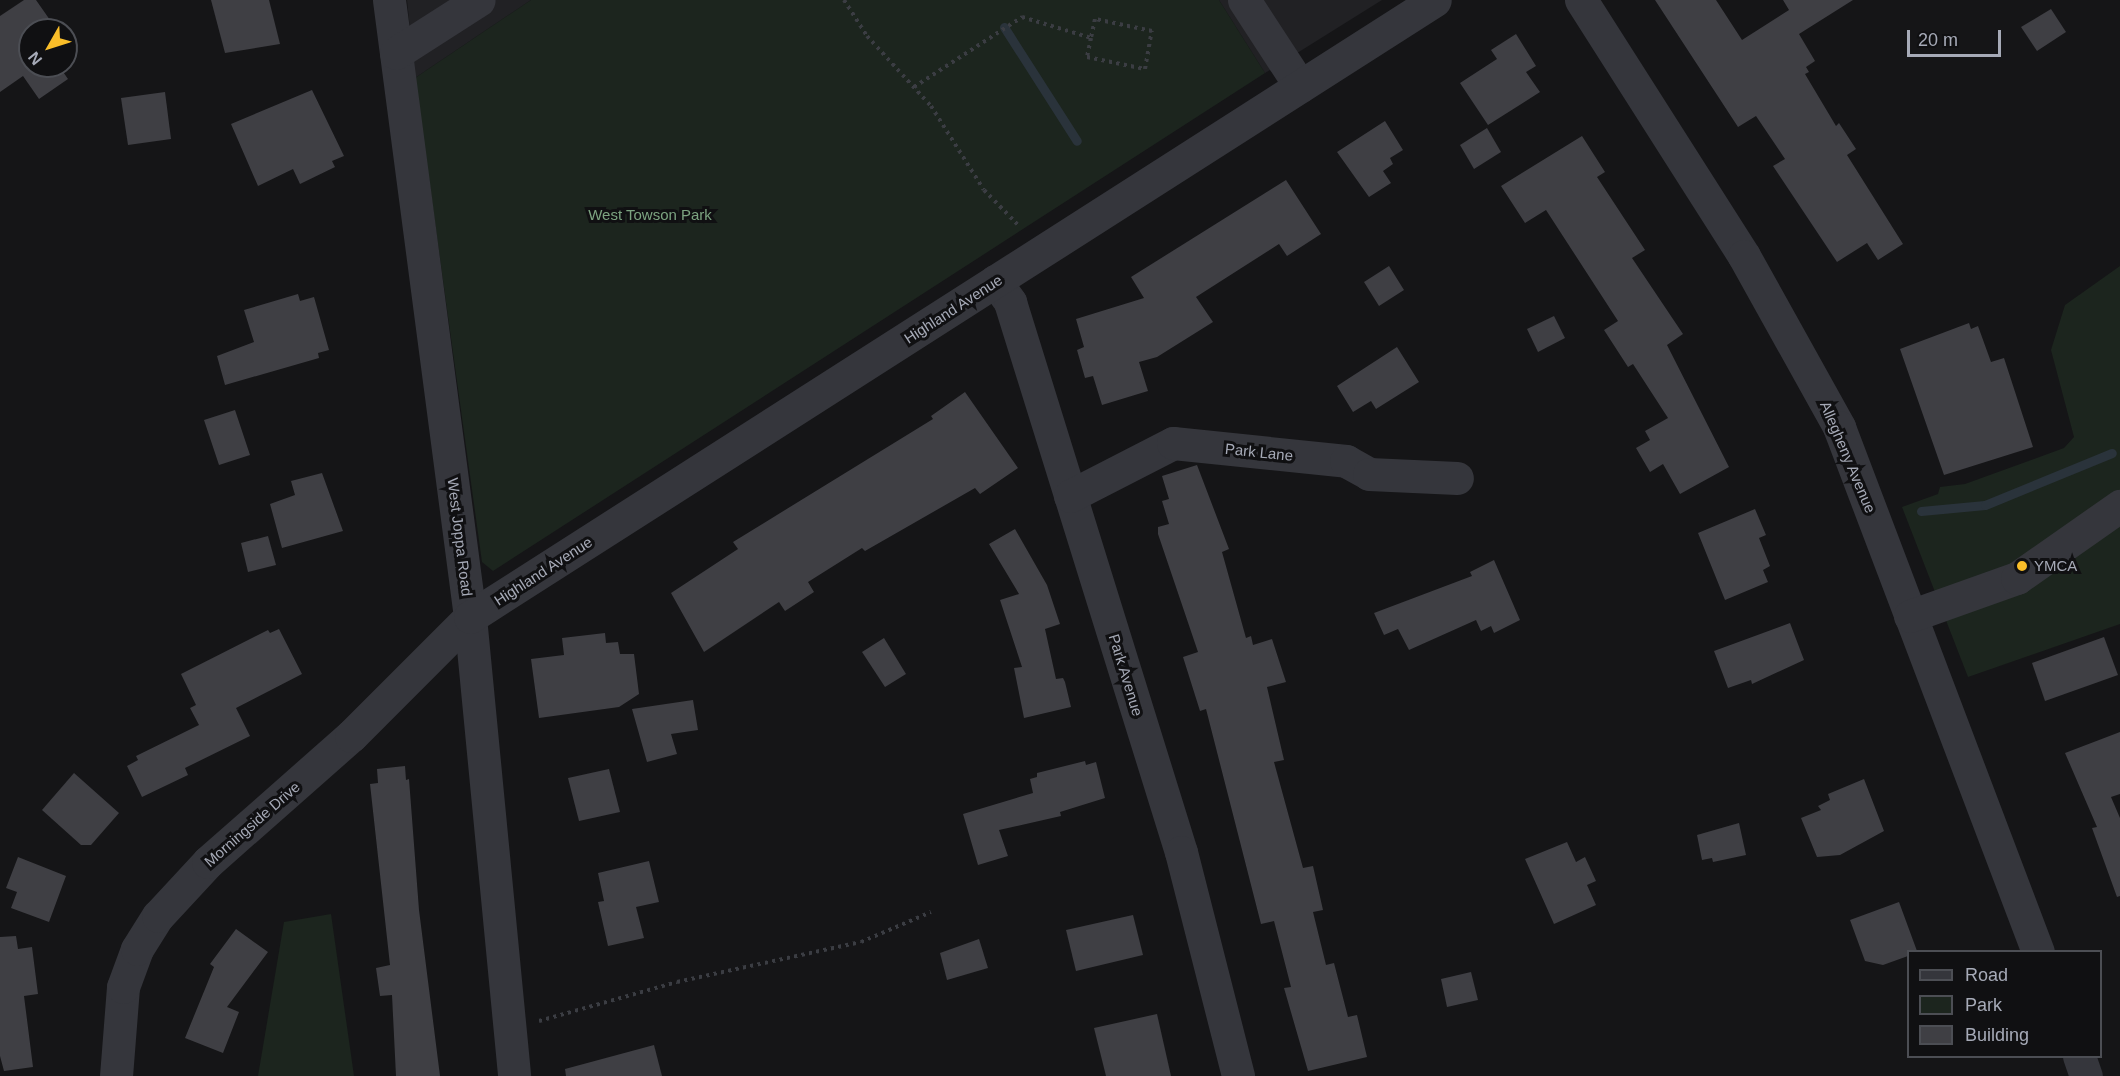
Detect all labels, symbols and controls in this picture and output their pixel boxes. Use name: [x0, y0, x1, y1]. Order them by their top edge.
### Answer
north arrow: [18, 18, 78, 78]
scale bar: [1910, 18, 2004, 56]
text: 20 m: [1918, 30, 1958, 50]
text: N: [25, 49, 45, 68]
park label: West Towson Park: [588, 206, 712, 224]
street label: Highland Avenue: [900, 270, 1006, 348]
street label: Allegheny Avenue: [1816, 398, 1880, 516]
street label: Park Lane: [1224, 439, 1294, 465]
street label: West Joppa Road: [444, 477, 476, 597]
street label: Highland Avenue: [490, 532, 596, 610]
place label: YMCA: [2034, 557, 2077, 575]
marker: YMCA: [2015, 559, 2029, 573]
street label: Park Avenue: [1105, 631, 1147, 719]
street label: Morningside Drive: [200, 778, 304, 870]
legend: [1907, 950, 2102, 1058]
text: Road: [1965, 965, 2008, 985]
text: Park: [1965, 995, 2002, 1015]
text: Building: [1965, 1025, 2029, 1045]

